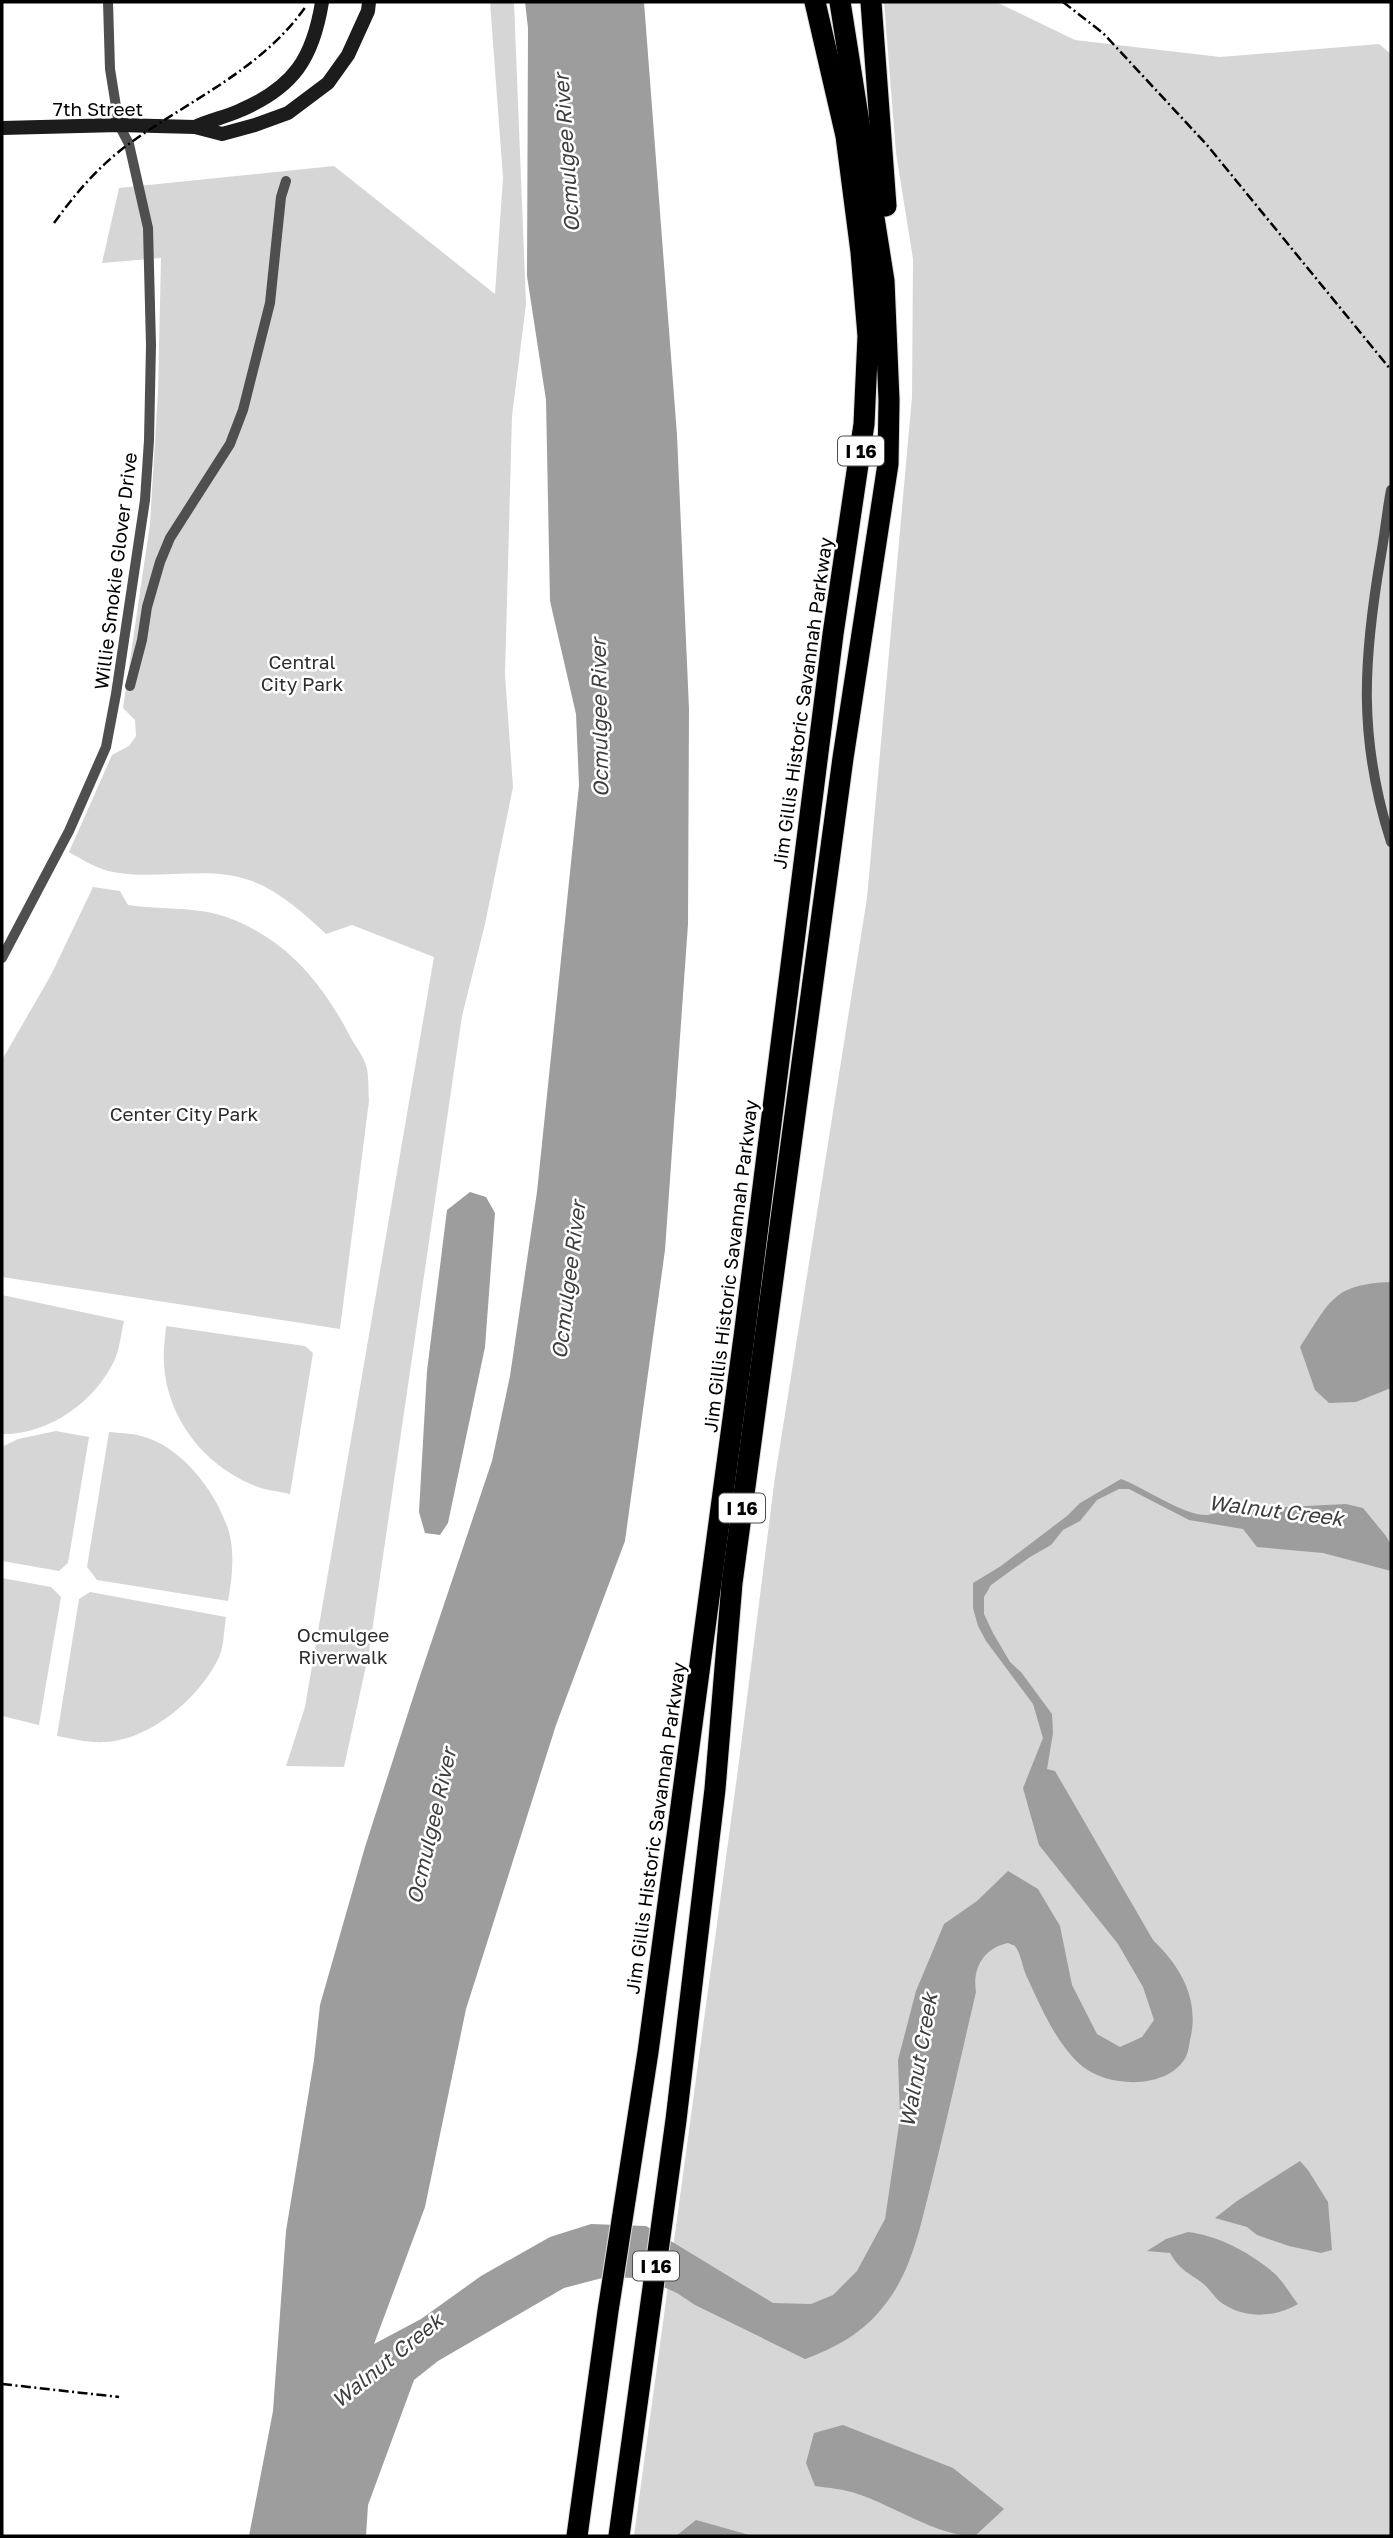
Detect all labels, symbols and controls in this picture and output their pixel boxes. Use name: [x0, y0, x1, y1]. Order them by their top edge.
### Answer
water label: Ocmulgee River: [547, 70, 585, 233]
street label: 7th Street: [53, 97, 143, 120]
road number: I 16: [838, 436, 884, 466]
street label: Willie Smokie Glover Drive: [89, 451, 141, 691]
street label: Jim Gillis Historic Savannah Parkway: [767, 535, 837, 871]
water label: Ocmulgee River: [585, 636, 613, 798]
park label: Central City Park: [261, 650, 344, 695]
street label: Jim Gillis Historic Savannah Parkway: [698, 1098, 762, 1434]
park label: Center City Park: [110, 1102, 259, 1125]
water label: Ocmulgee River: [545, 1197, 591, 1360]
water label: Walnut Creek: [1207, 1489, 1347, 1531]
road number: I 16: [719, 1493, 765, 1522]
park label: Ocmulgee Riverwalk: [297, 1623, 389, 1668]
street label: Jim Gillis Historic Savannah Parkway: [620, 1660, 690, 1996]
water label: Ocmulgee River: [400, 1743, 462, 1906]
water label: Walnut Creek: [893, 1989, 943, 2129]
road number: I 16: [633, 2252, 679, 2280]
water label: Walnut Creek: [326, 2306, 450, 2413]

